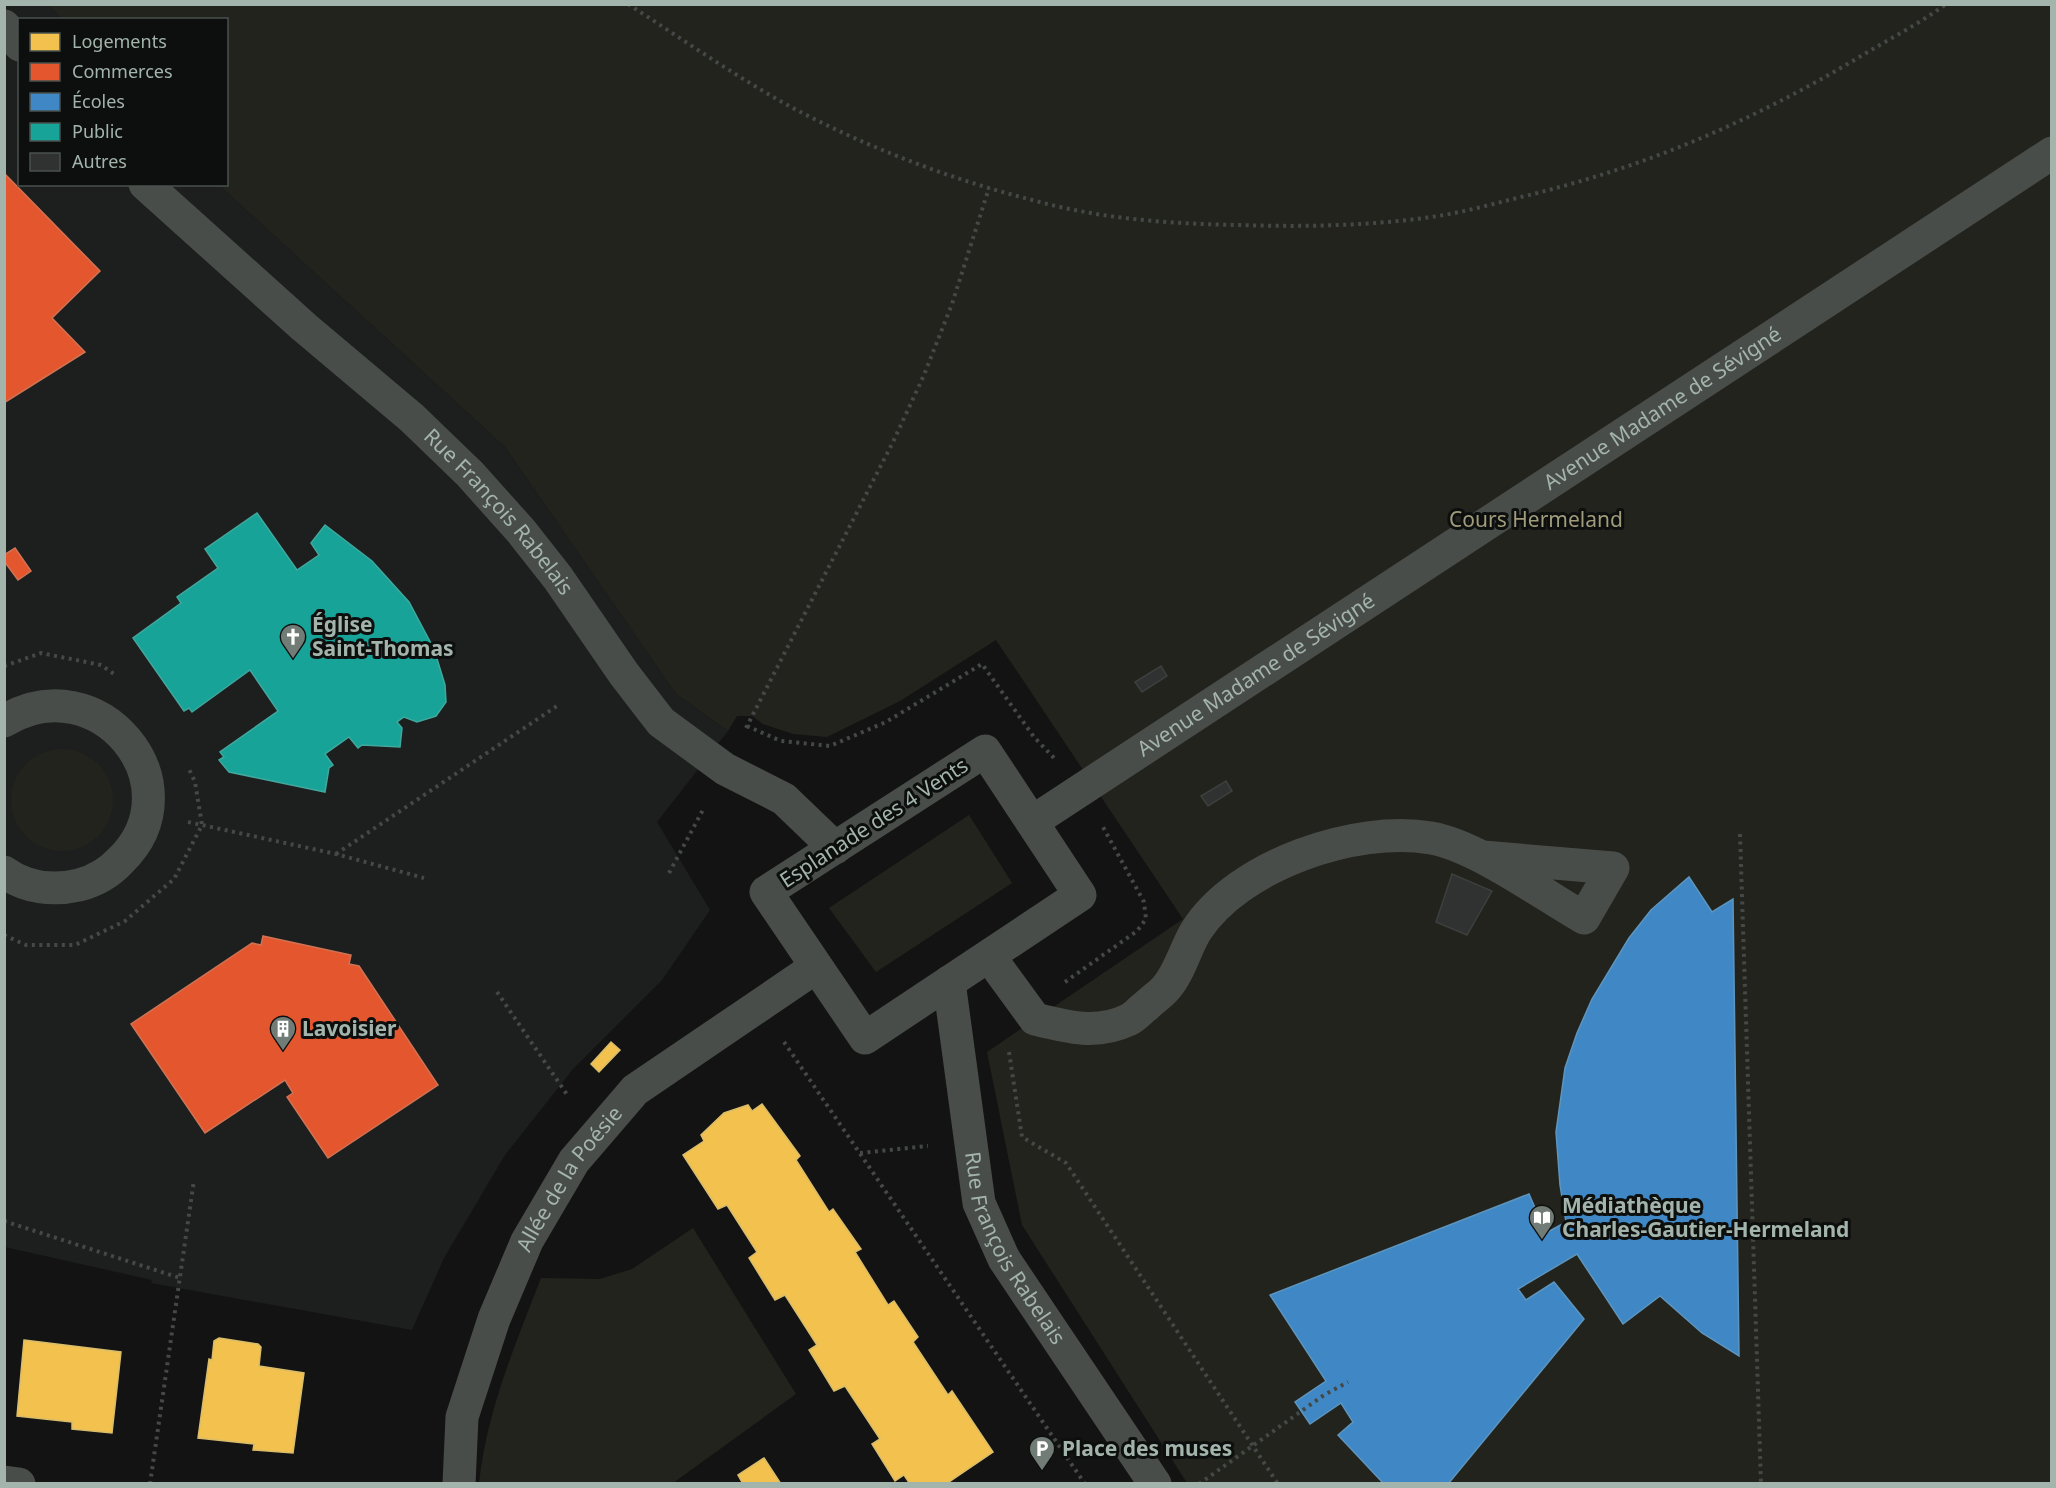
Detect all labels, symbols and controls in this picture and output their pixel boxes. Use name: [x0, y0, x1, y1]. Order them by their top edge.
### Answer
legend: [18, 18, 228, 186]
text: Logements: [72, 29, 167, 53]
text: Commerces: [72, 59, 173, 83]
text: Écoles: [72, 89, 125, 113]
text: Public: [72, 119, 123, 143]
text: Autres: [72, 149, 127, 173]
street label: Avenue Madame de Sévigné: [1538, 319, 1786, 496]
street label: Rue François Rabelais: [418, 422, 580, 600]
park label: Cours Hermeland: [1449, 505, 1623, 533]
street label: Avenue Madame de Sévigné: [1131, 586, 1380, 762]
place label: Église Saint-Thomas: [312, 610, 454, 662]
church icon: Église Saint-Thomas: [278, 622, 308, 660]
street label: Esplanade des 4 Vents: [774, 751, 973, 894]
building icon: Lavoisier: [268, 1014, 298, 1052]
place label: Lavoisier: [302, 1014, 397, 1042]
street label: Allée de la Poésie: [509, 1100, 628, 1256]
street label: Rue François Rabelais: [959, 1150, 1072, 1350]
place label: Médiathèque Charles-Gautier-Hermeland: [1562, 1191, 1849, 1243]
library icon: Médiathèque Charles-Gautier-Hermeland: [1527, 1203, 1557, 1241]
parking icon: Place des muses: [1027, 1434, 1057, 1472]
place label: Place des muses: [1062, 1434, 1232, 1462]

